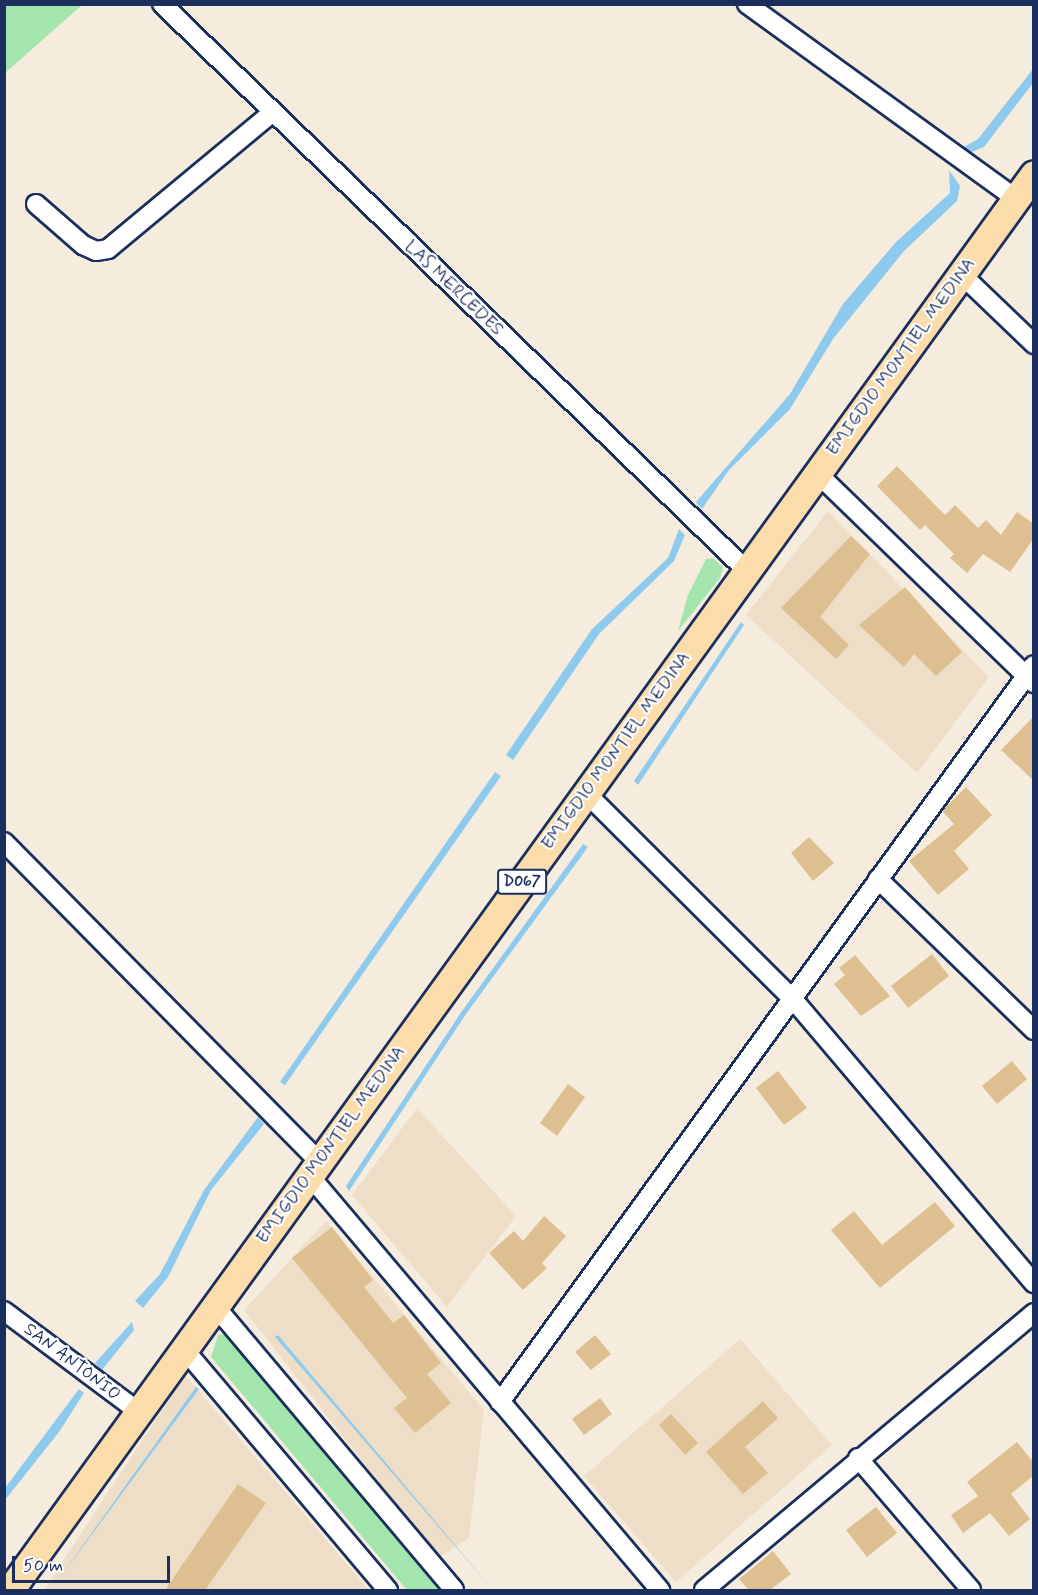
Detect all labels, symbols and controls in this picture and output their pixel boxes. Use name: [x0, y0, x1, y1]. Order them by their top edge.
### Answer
street label: LAS MERCEDES: [400, 235, 508, 341]
street label: EMIGDIO MONTIEL MEDINA: [820, 252, 982, 462]
street label: EMIGDIO MONTIEL MEDINA: [535, 646, 697, 856]
road number: D067: [496, 869, 548, 895]
street label: EMIGDIO MONTIEL MEDINA: [250, 1040, 412, 1250]
street label: SAN ANTONIO: [20, 1319, 124, 1405]
scale bar: [15, 1544, 172, 1582]
text: 50 m: [23, 1554, 63, 1578]

